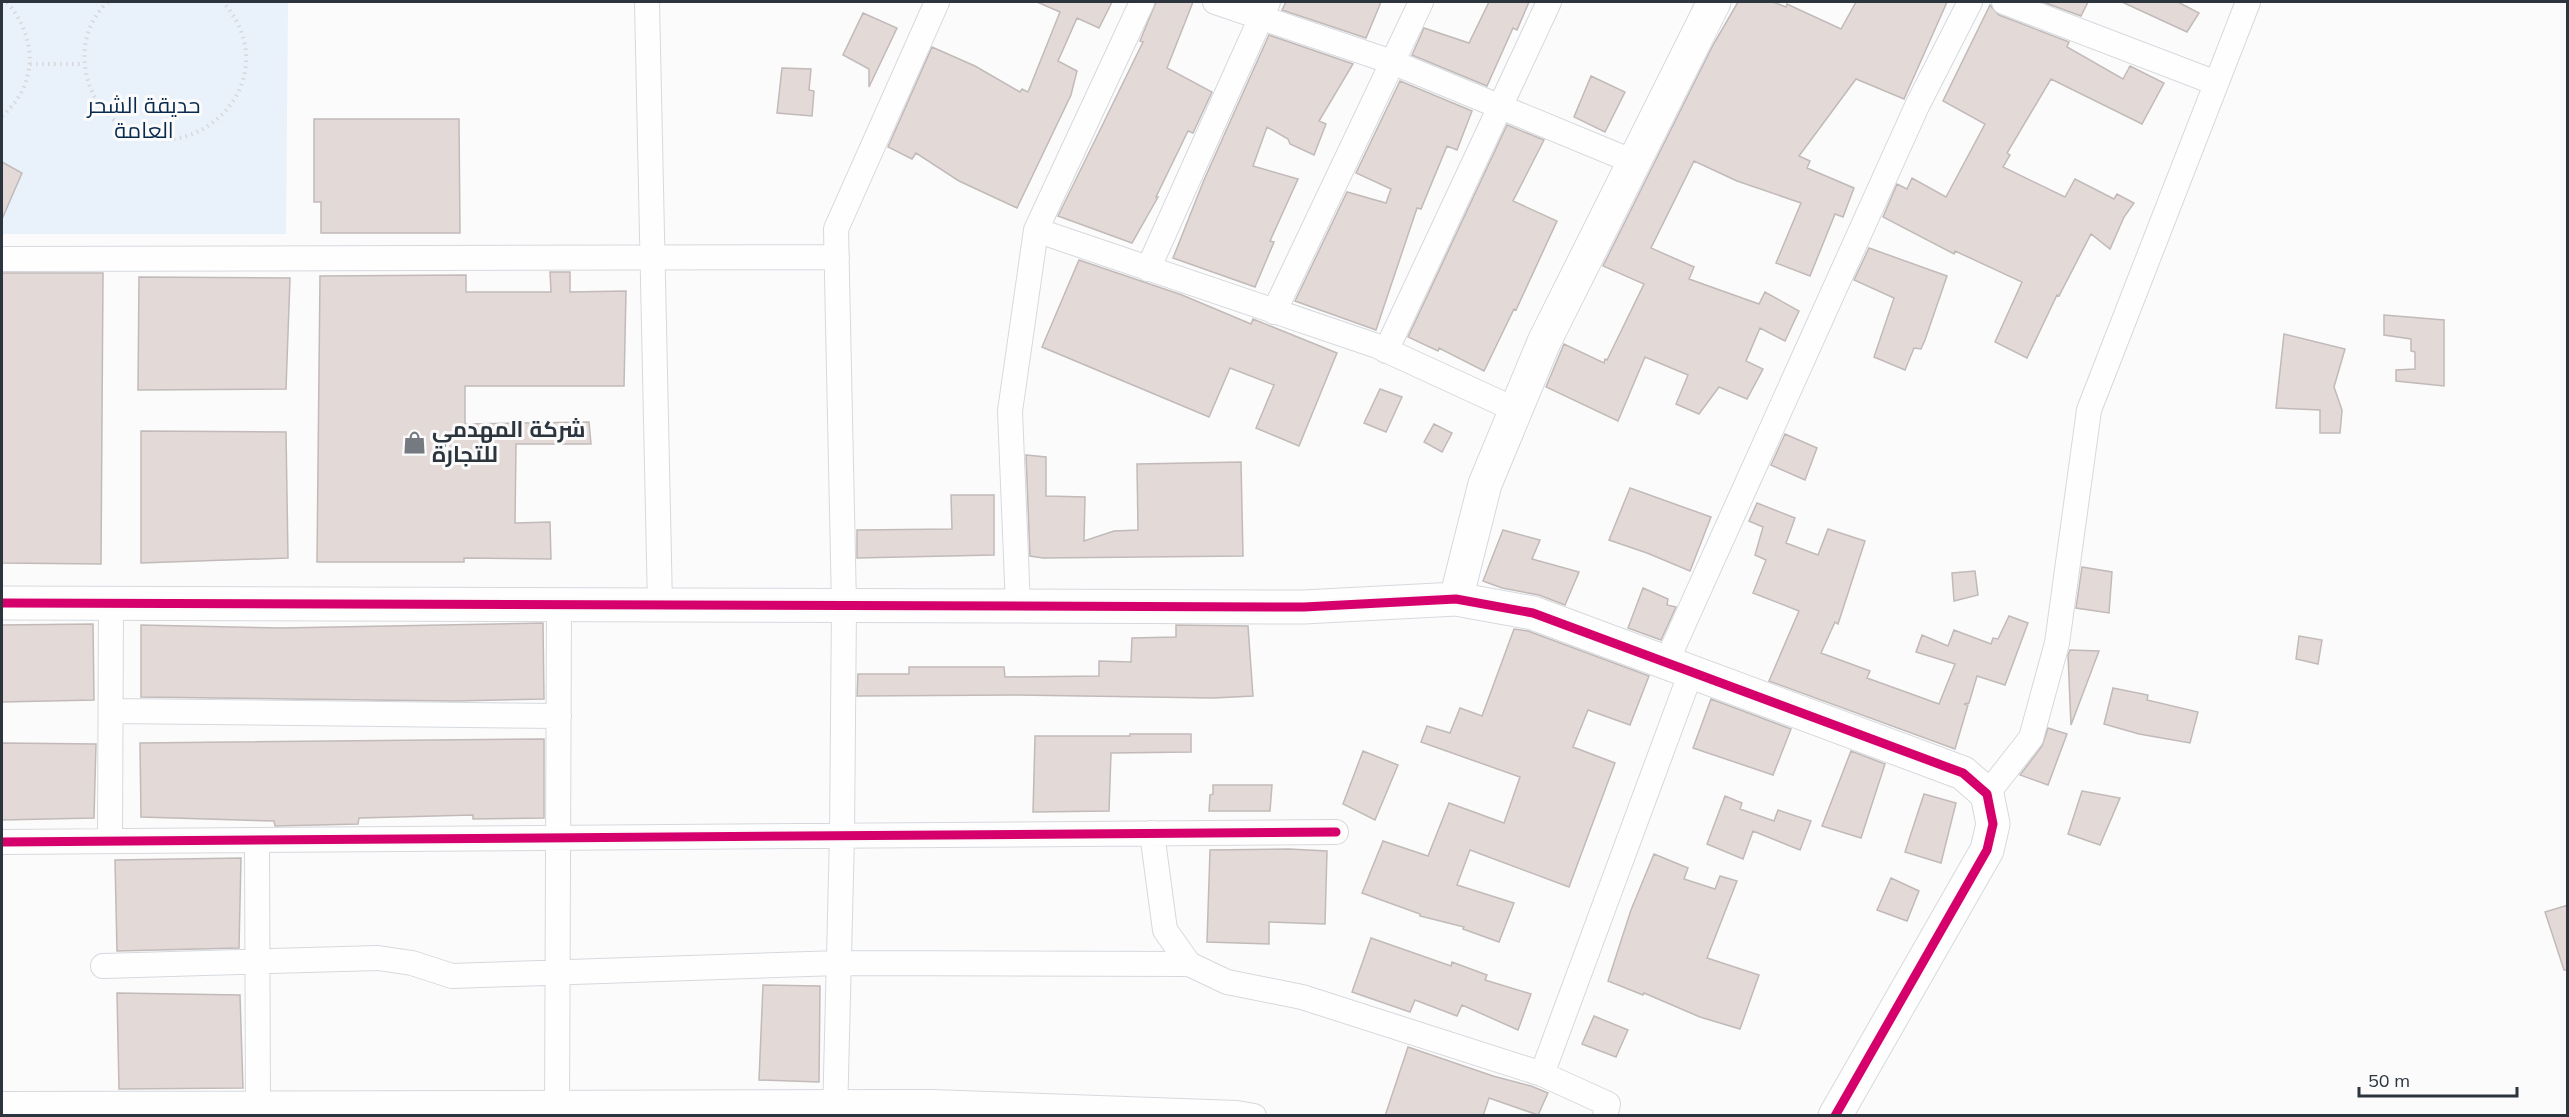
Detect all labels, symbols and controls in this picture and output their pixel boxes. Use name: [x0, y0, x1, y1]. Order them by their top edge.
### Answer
park label: حديقة الشحر العامة: [85, 91, 201, 144]
place label: شركة المهدمي للتجارة: [432, 415, 585, 468]
shop icon: شركة المهدمي للتجارة: [401, 429, 427, 455]
scale bar: [2359, 1060, 2516, 1098]
text: 50 m: [2368, 1069, 2410, 1092]

